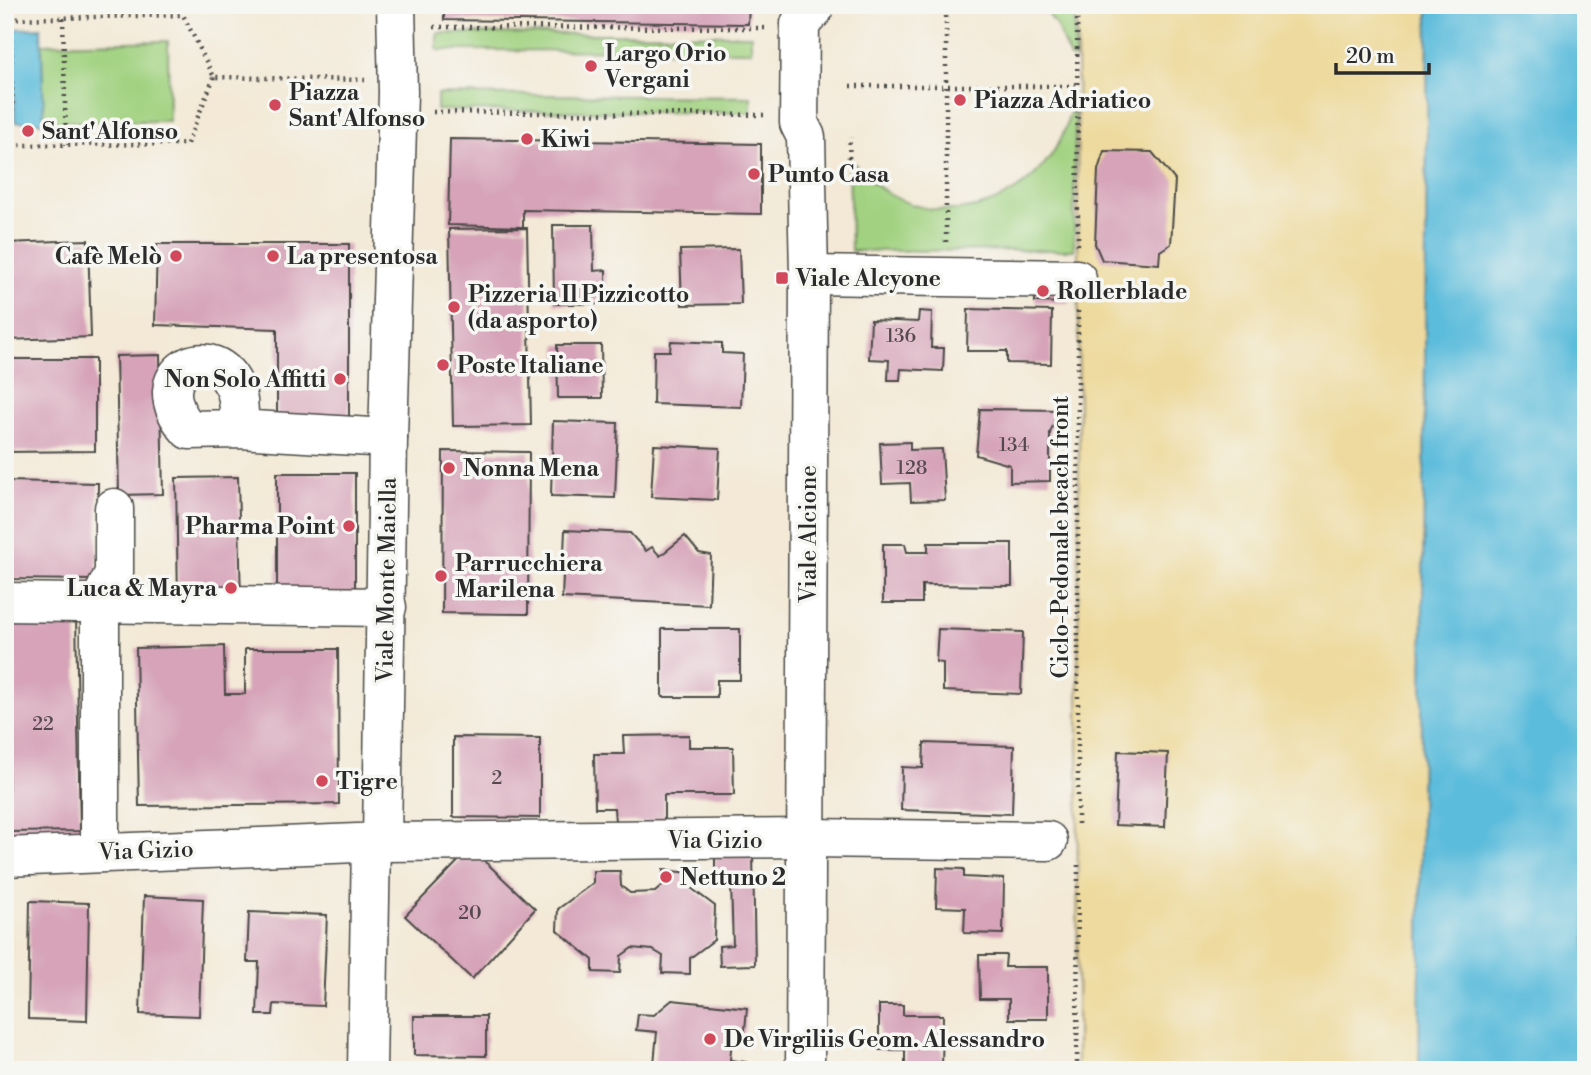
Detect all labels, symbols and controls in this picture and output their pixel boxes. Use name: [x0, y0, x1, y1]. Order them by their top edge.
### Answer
scale bar: [1336, 32, 1428, 76]
place label: Largo Orio Vergani: [604, 40, 727, 94]
text: 20 m: [1346, 44, 1395, 70]
marker: Largo Orio Vergani: [583, 58, 599, 74]
place label: Piazza Sant'Alfonso: [289, 79, 425, 133]
place label: Piazza Adriatico: [974, 87, 1151, 115]
marker: Piazza Adriatico: [952, 92, 968, 108]
marker: Piazza Sant'Alfonso: [267, 97, 283, 113]
place label: Sant'Alfonso: [42, 118, 178, 146]
marker: Sant'Alfonso: [20, 123, 36, 139]
place label: Kiwi: [541, 126, 590, 154]
marker: Kiwi: [519, 131, 535, 147]
place label: Punto Casa: [768, 161, 890, 189]
marker: Punto Casa: [746, 166, 762, 182]
place label: Cafè Melò: [55, 243, 162, 271]
place label: La presentosa: [287, 243, 438, 271]
marker: Cafè Melò: [168, 248, 184, 264]
marker: La presentosa: [265, 248, 281, 264]
place label: Viale Alcyone: [795, 265, 941, 293]
marker: Viale Alcyone: [774, 270, 790, 286]
place label: Rollerblade: [1057, 278, 1187, 306]
place label: Pizzeria Il Pizzicotto (da asporto): [468, 281, 689, 335]
marker: Rollerblade: [1035, 283, 1051, 299]
marker: Pizzeria Il Pizzicotto (da asporto): [446, 299, 462, 315]
house number: 136: [886, 324, 916, 348]
place label: Poste Italiane: [457, 352, 604, 380]
marker: Poste Italiane: [435, 357, 451, 373]
place label: Non Solo Affitti: [164, 366, 326, 394]
marker: Non Solo Affitti: [332, 371, 348, 387]
street label: Ciclo-Pedonale beach front: [1047, 395, 1075, 679]
house number: 134: [999, 433, 1029, 457]
place label: Nonna Mena: [463, 455, 599, 483]
house number: 128: [896, 456, 928, 480]
marker: Nonna Mena: [441, 460, 457, 476]
street label: Viale Alcione: [795, 465, 823, 604]
street label: Viale Monte Maiella: [371, 477, 403, 684]
place label: Pharma Point: [185, 513, 336, 541]
marker: Pharma Point: [341, 518, 357, 534]
place label: Parrucchiera Marilena: [455, 550, 603, 604]
marker: Parrucchiera Marilena: [433, 568, 449, 584]
place label: Luca & Mayra: [67, 575, 218, 603]
marker: Luca & Mayra: [223, 580, 239, 596]
house number: 22: [32, 712, 54, 736]
house number: 2: [492, 766, 502, 790]
place label: Tigre: [336, 768, 398, 796]
marker: Tigre: [314, 773, 330, 789]
street label: Via Gizio: [666, 827, 763, 855]
street label: Via Gizio: [97, 835, 194, 867]
place label: Nettuno 2: [680, 864, 786, 892]
marker: Nettuno 2: [658, 869, 674, 885]
house number: 20: [458, 901, 482, 925]
place label: De Virgiliis Geom. Alessandro: [724, 1026, 1045, 1054]
marker: De Virgiliis Geom. Alessandro: [702, 1031, 718, 1047]

